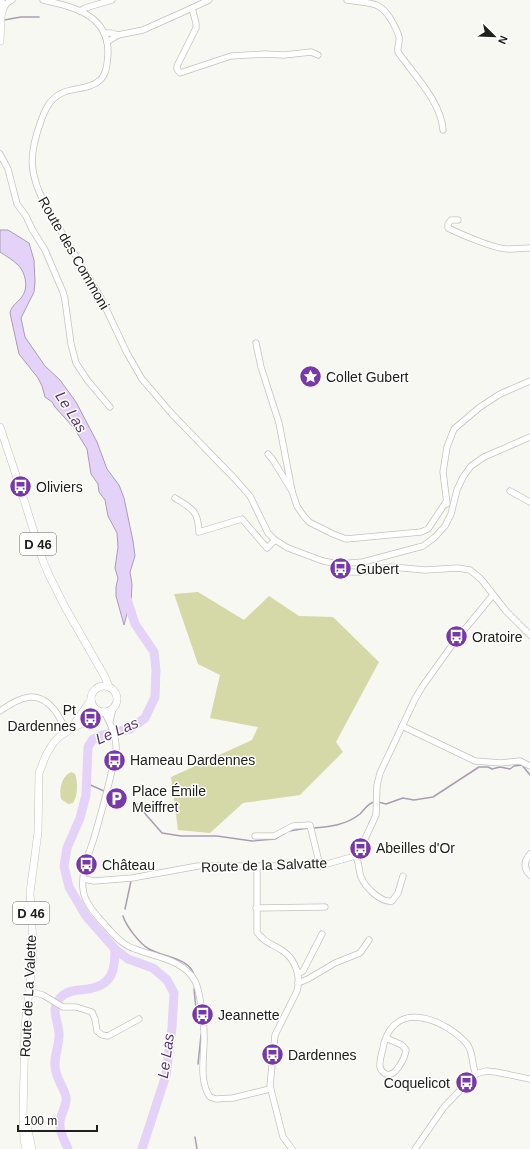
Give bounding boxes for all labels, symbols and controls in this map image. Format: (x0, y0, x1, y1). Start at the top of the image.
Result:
north arrow (474, 16, 514, 56)
text: N (496, 34, 510, 46)
street label: Route des Commoni (35, 194, 113, 312)
place icon: Collet Gubert (297, 364, 323, 390)
place label: Collet Gubert (326, 369, 409, 385)
water label: Le Las (52, 388, 91, 436)
bus stop icon: Oliviers (7, 474, 33, 500)
place label: Oliviers (36, 479, 83, 495)
road number: D 46 (20, 533, 56, 555)
bus stop icon: Gubert (327, 556, 353, 582)
place label: Gubert (356, 561, 399, 577)
bus stop icon: Oratoire (444, 624, 470, 650)
place label: Oratoire (472, 629, 523, 645)
place label: Pt Dardennes (8, 702, 76, 734)
bus stop icon: Pt Dardennes (78, 705, 104, 731)
water label: Le Las (93, 713, 141, 747)
bus stop icon: Hameau Dardennes (101, 747, 127, 773)
place label: Hameau Dardennes (130, 752, 255, 768)
place label: Place Émile Meiffret (132, 783, 206, 815)
parking icon: Place Émile Meiffret (103, 786, 129, 812)
bus stop icon: Abeilles d'Or (348, 835, 374, 861)
place label: Abeilles d'Or (376, 840, 455, 856)
bus stop icon: Château (73, 852, 99, 878)
street label: Route de la Salvatte (201, 855, 327, 875)
place label: Château (102, 857, 155, 873)
road number: D 46 (13, 902, 49, 924)
street label: Route de La Valette (17, 934, 39, 1058)
bus stop icon: Jeannette (189, 1002, 215, 1028)
place label: Jeannette (218, 1007, 280, 1023)
water label: Le Las (154, 1032, 177, 1079)
bus stop icon: Dardennes (260, 1042, 286, 1068)
place label: Dardennes (288, 1047, 357, 1063)
bus stop icon: Coquelicot (453, 1070, 479, 1096)
place label: Coquelicot (384, 1075, 450, 1091)
scale bar (18, 1107, 97, 1133)
text: 100 m (24, 1114, 57, 1128)

